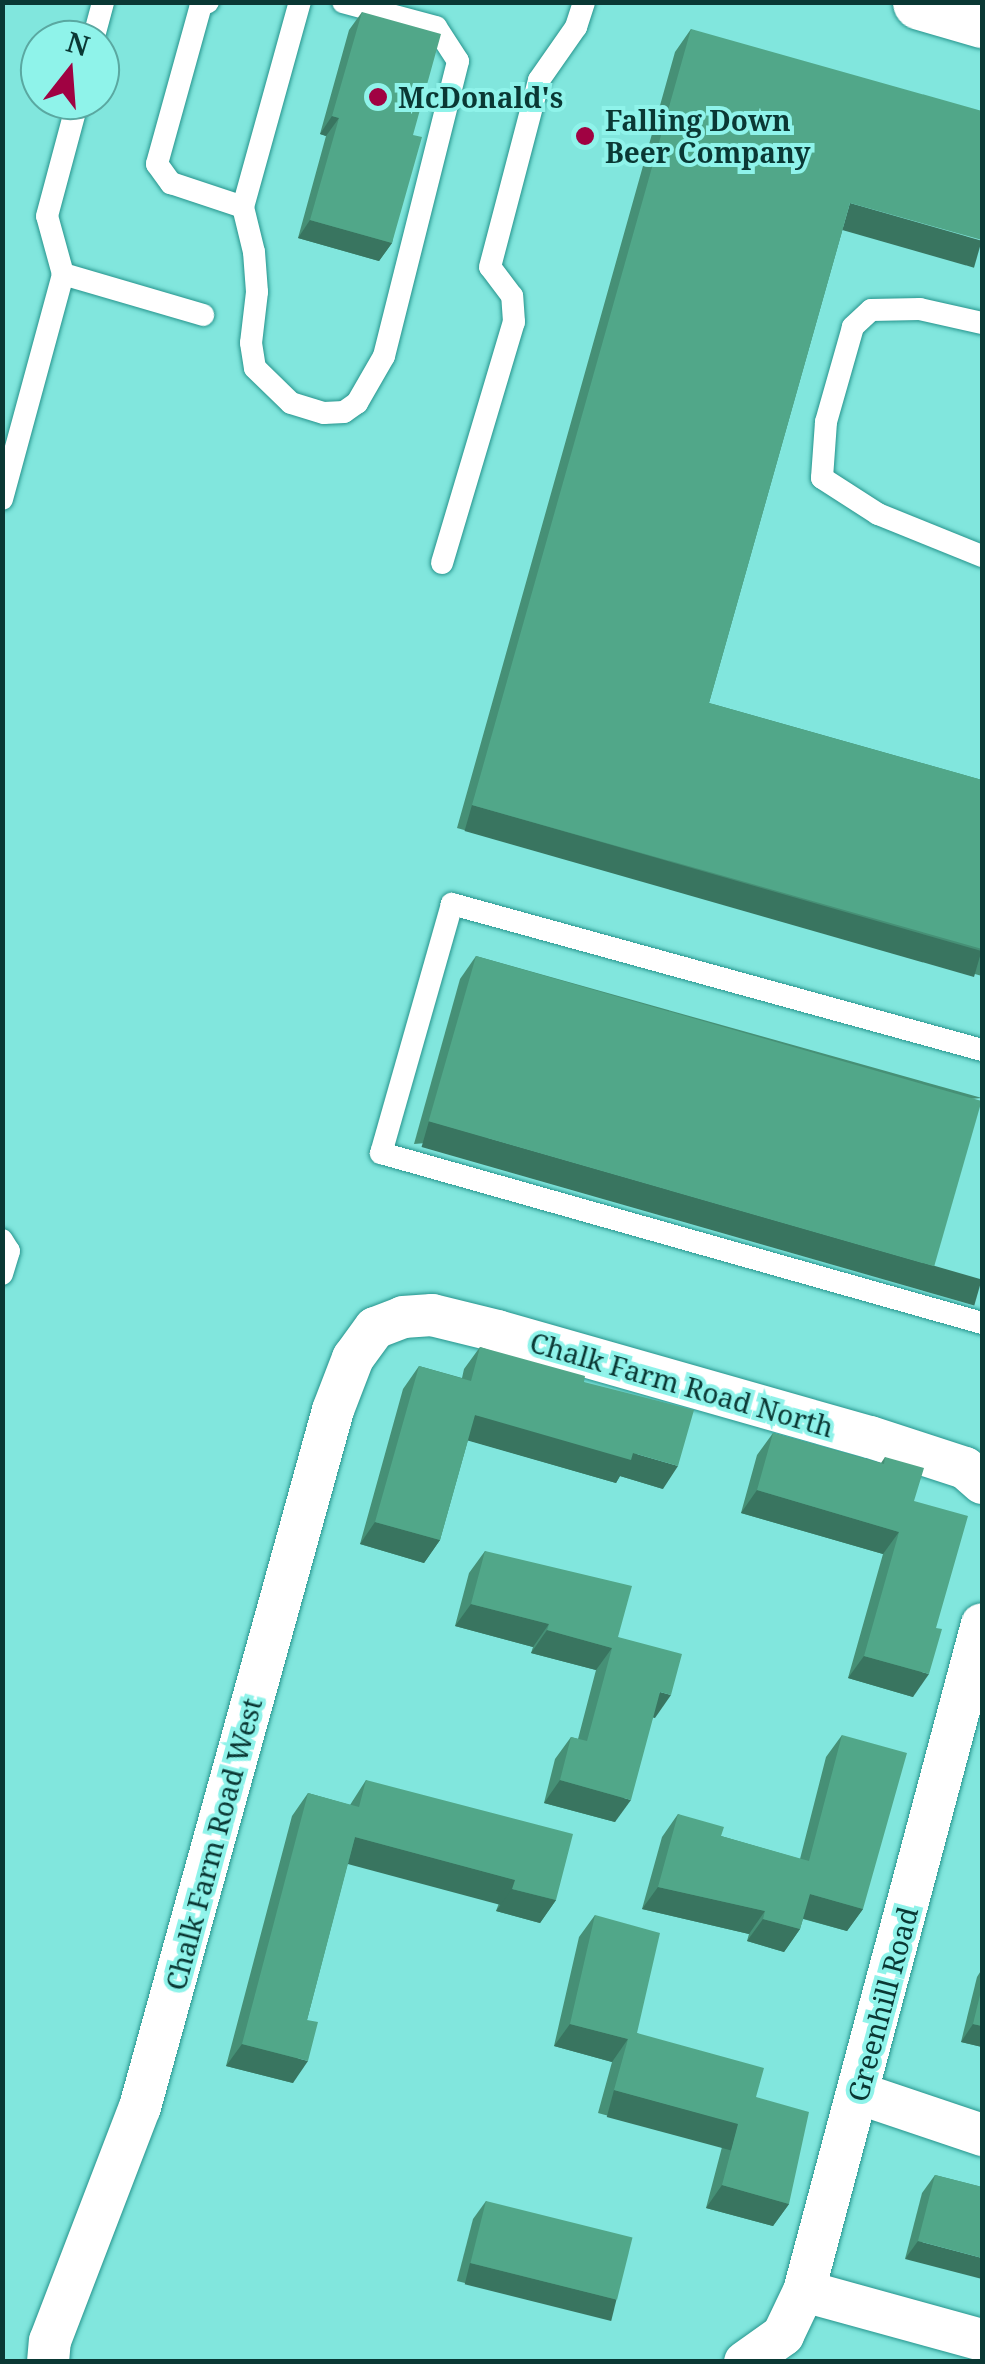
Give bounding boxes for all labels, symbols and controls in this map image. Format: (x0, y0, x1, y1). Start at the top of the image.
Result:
north arrow (20, 20, 120, 120)
text: N (62, 22, 94, 65)
place label: McDonald's (398, 80, 563, 114)
marker: McDonald's (367, 86, 389, 108)
place label: Falling Down Beer Company (605, 103, 810, 169)
marker: Falling Down Beer Company (574, 125, 596, 147)
street label: Chalk Farm Road North (526, 1325, 838, 1443)
street label: Chalk Farm Road West (158, 1694, 268, 1994)
street label: Greenhill Road (840, 1903, 924, 2105)

